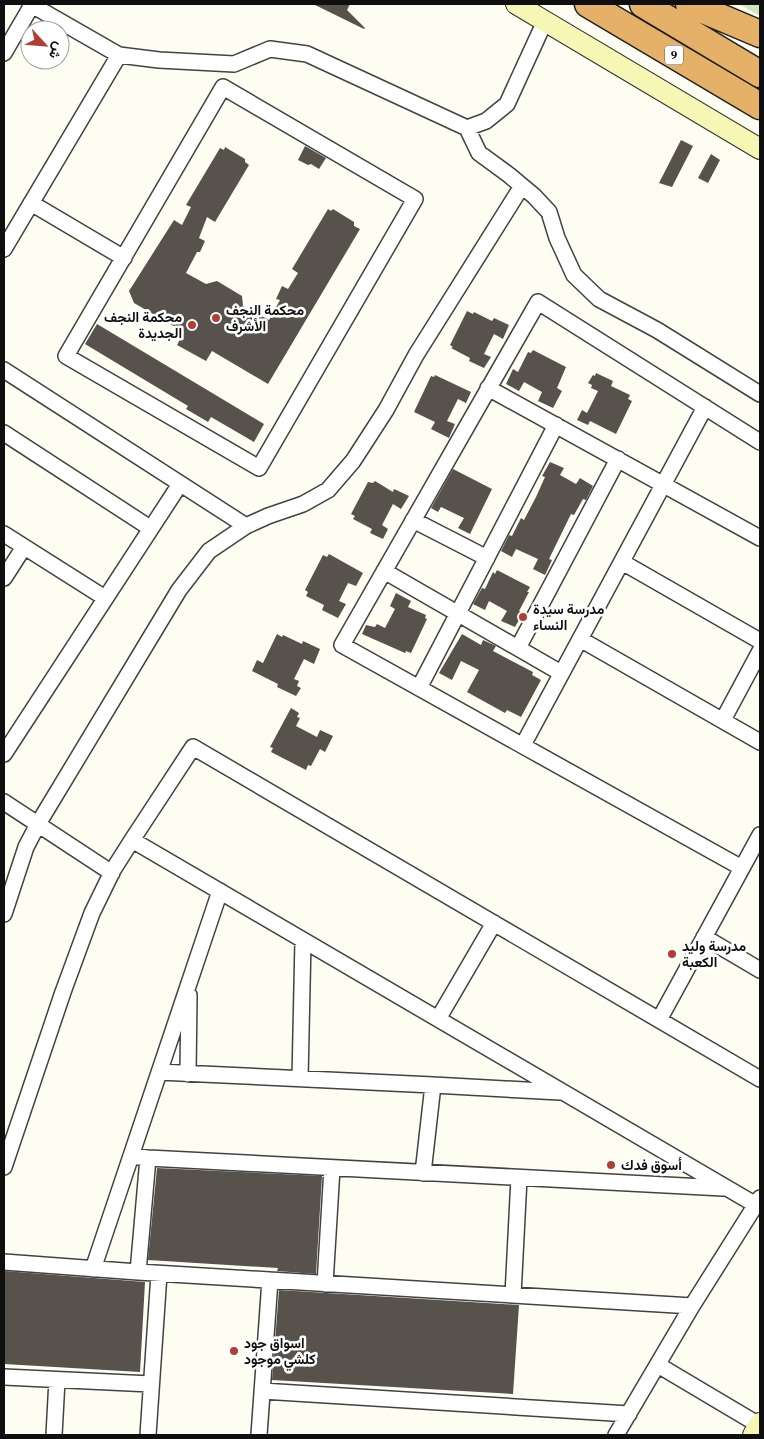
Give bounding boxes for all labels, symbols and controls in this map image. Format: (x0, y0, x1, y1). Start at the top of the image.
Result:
north arrow (20, 20, 70, 70)
text: ش (44, 39, 69, 63)
road number: 9 (665, 46, 683, 64)
place label: محكمة النجف الأشرف (226, 300, 304, 336)
place label: محكمة النجف الجديدة (104, 307, 182, 343)
marker: محكمة النجف الأشرف (210, 312, 222, 324)
marker: محكمة النجف الجديدة (186, 319, 198, 331)
place label: مدرسة سيدة النساء (533, 599, 605, 635)
marker: مدرسة سيدة النساء (517, 611, 529, 623)
place label: مدرسة وليد الكعبة (682, 936, 747, 972)
marker: مدرسة وليد الكعبة (666, 948, 678, 960)
place label: أسوق فدك (621, 1155, 682, 1175)
marker: أسوق فدك (605, 1159, 617, 1171)
place label: اسواق جود كلشي موجود (244, 1333, 316, 1371)
marker: اسواق جود كلشي موجود (228, 1345, 240, 1357)

